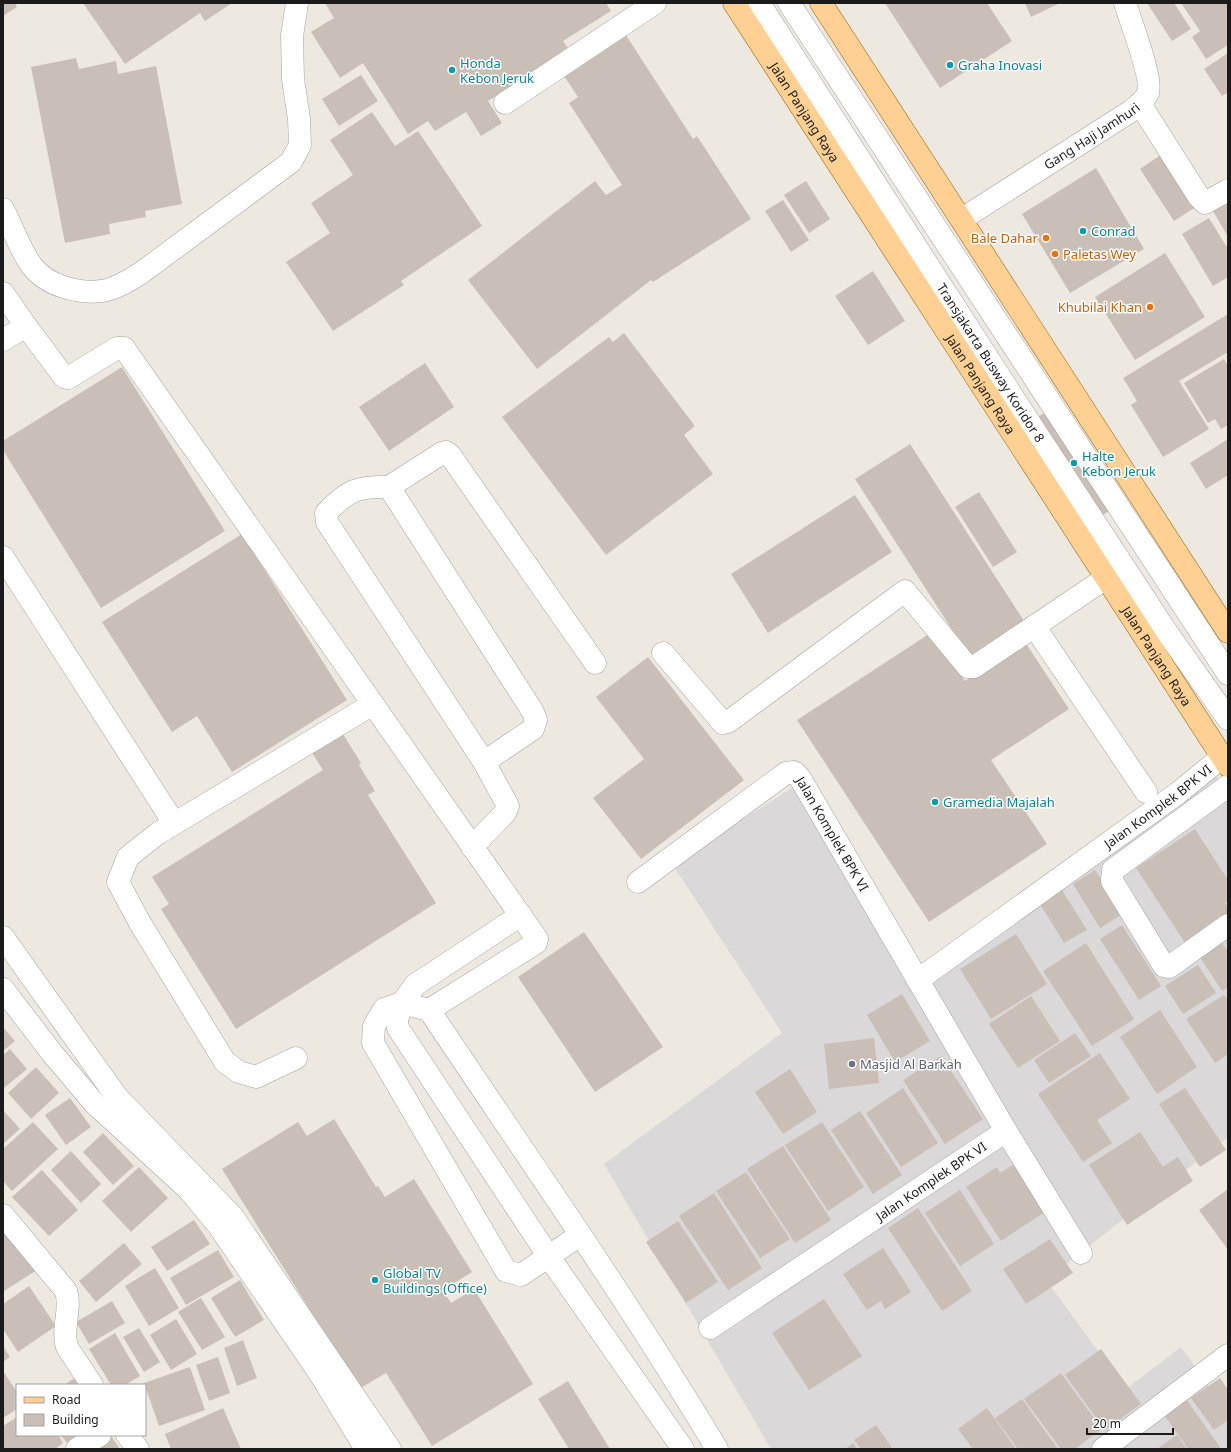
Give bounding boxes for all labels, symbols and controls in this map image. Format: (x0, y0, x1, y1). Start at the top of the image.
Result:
place label: Honda Kebon Jeruk (460, 54, 534, 87)
place label: Graha Inovasi (958, 56, 1042, 74)
street label: Jalan Panjang Raya (765, 57, 844, 166)
marker: Graha Inovasi (945, 60, 955, 70)
marker: Honda Kebon Jeruk (447, 65, 457, 75)
street label: Gang Haji Jamhuri (1040, 98, 1144, 174)
place label: Conrad (1091, 222, 1136, 240)
marker: Conrad (1078, 226, 1088, 236)
place label: Bale Dahar (971, 229, 1039, 247)
marker: Bale Dahar (1041, 233, 1051, 243)
place label: Paletas Wey (1063, 245, 1136, 263)
marker: Paletas Wey (1050, 249, 1060, 259)
street label: Transjakarta Busway Koridor 8 (933, 280, 1049, 446)
place label: Khubilai Khan (1058, 298, 1142, 316)
marker: Khubilai Khan (1145, 302, 1155, 312)
street label: Jalan Panjang Raya (941, 329, 1020, 438)
place label: Halte Kebon Jeruk (1082, 447, 1156, 480)
marker: Halte Kebon Jeruk (1069, 458, 1079, 468)
street label: Jalan Panjang Raya (1117, 601, 1196, 709)
street label: Jalan Komplek BPK VI (1099, 760, 1215, 854)
street label: Jalan Komplek BPK VI (791, 771, 873, 895)
place label: Gramedia Majalah (943, 793, 1055, 811)
marker: Gramedia Majalah (930, 797, 940, 807)
place label: Masjid Al Barkah (860, 1055, 962, 1073)
marker: Masjid Al Barkah (847, 1059, 857, 1069)
street label: Jalan Komplek BPK VI (870, 1137, 990, 1226)
place label: Global TV Buildings (Office) (383, 1264, 487, 1297)
marker: Global TV Buildings (Office) (370, 1275, 380, 1285)
legend (16, 1384, 146, 1436)
text: Road (52, 1391, 81, 1408)
scale bar (1087, 1410, 1173, 1436)
text: Building (52, 1411, 99, 1428)
text: 20 m (1093, 1415, 1121, 1432)

